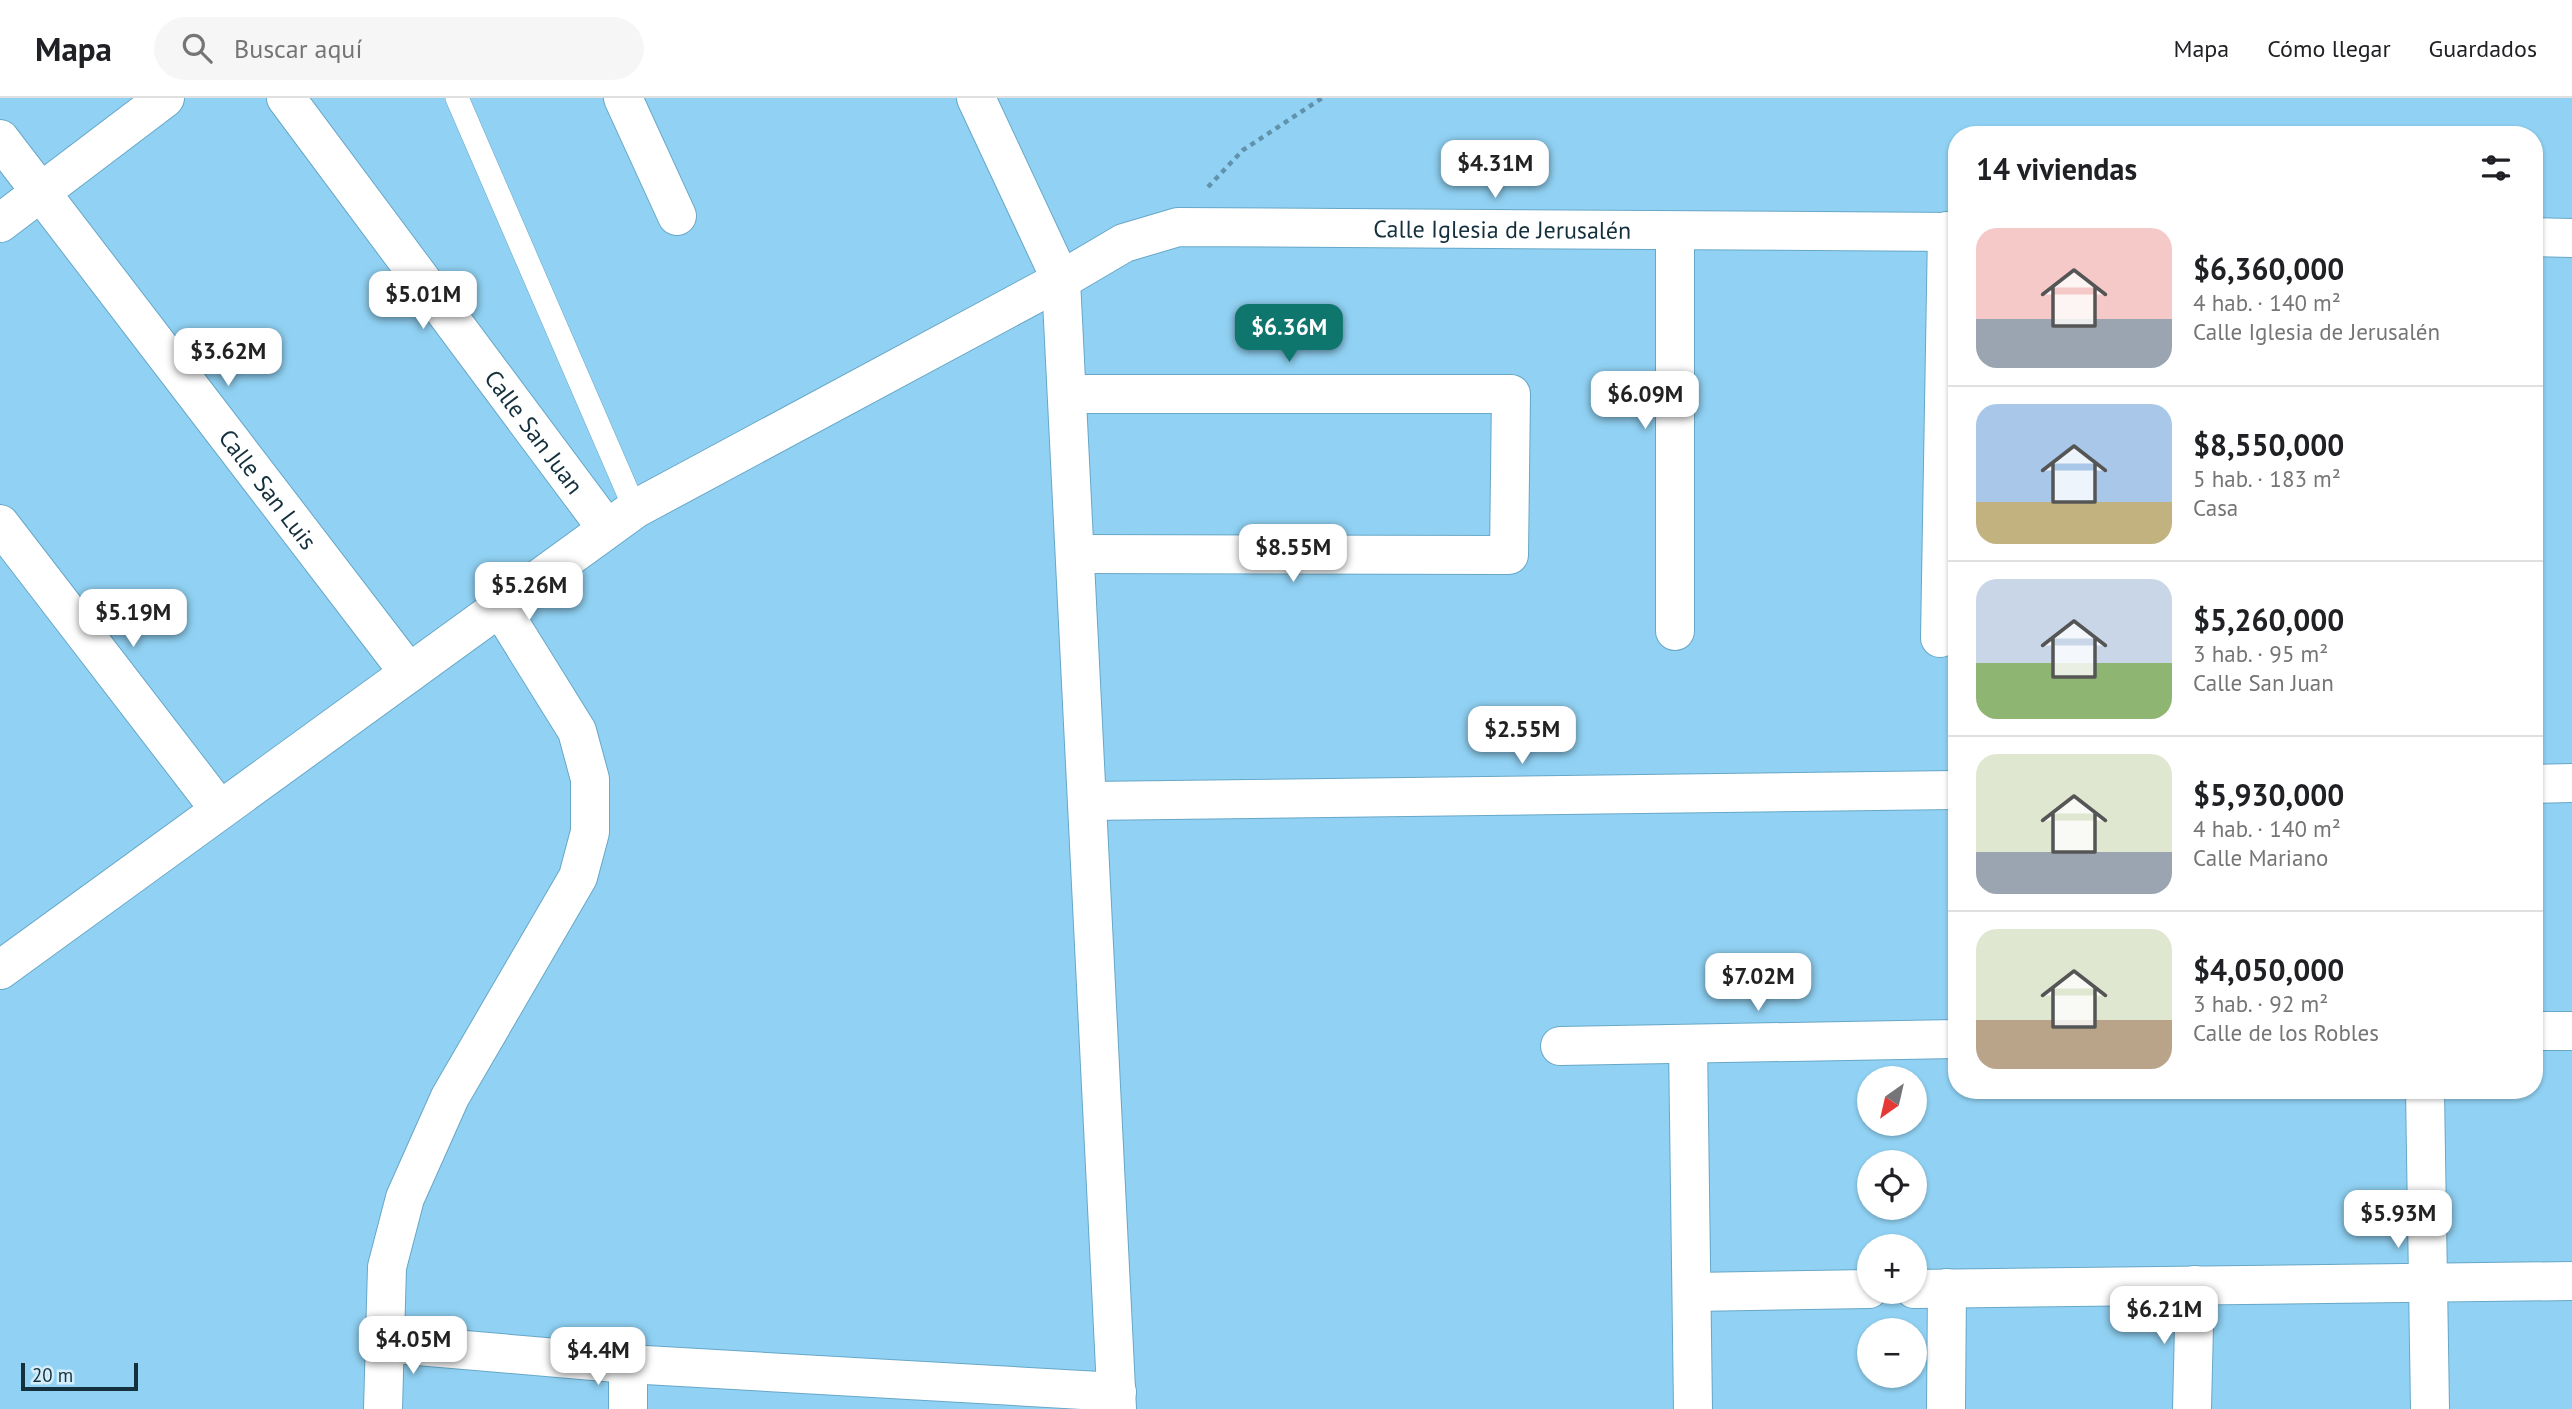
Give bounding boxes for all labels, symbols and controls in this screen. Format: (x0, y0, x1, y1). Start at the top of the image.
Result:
search box (154, 17, 644, 80)
text: Mapa (35, 27, 112, 70)
icon: search (178, 29, 216, 67)
text: Buscar aquí (234, 32, 362, 65)
text: Mapa (2173, 33, 2229, 64)
text: Cómo llegar (2267, 33, 2391, 64)
text: Guardados (2429, 33, 2537, 64)
pin: $4.31M (1438, 140, 1552, 200)
text: $4.31M (1457, 148, 1533, 177)
text: 14 viviendas (1976, 149, 2137, 188)
icon: filters (2477, 149, 2515, 187)
street label: Calle Iglesia de Jerusalén (1373, 213, 1631, 245)
text: $6,360,000 (2193, 249, 2344, 288)
icon: home (2032, 256, 2116, 340)
pin: $5.01M (366, 272, 480, 331)
text: $5.01M (385, 279, 461, 308)
text: 4 hab. · 140 m² (2193, 288, 2341, 317)
pin: $6.36M (1232, 304, 1346, 364)
text: $6.36M (1251, 312, 1327, 341)
text: Calle Iglesia de Jerusalén (2193, 317, 2440, 346)
pin: $3.62M (171, 328, 285, 388)
text: $3.62M (190, 336, 266, 365)
street label: Calle San Juan (478, 363, 591, 500)
pin: $6.09M (1588, 372, 1702, 431)
text: $6.09M (1607, 379, 1683, 408)
street label: Calle San Luis (212, 423, 324, 555)
text: $8,550,000 (2193, 425, 2344, 464)
icon: home (2032, 432, 2116, 516)
text: 5 hab. · 183 m² (2193, 464, 2341, 493)
text: Casa (2193, 493, 2238, 522)
pin: $8.55M (1236, 524, 1350, 584)
text: $8.55M (1255, 532, 1331, 561)
pin: $5.26M (472, 562, 586, 622)
text: $5.26M (491, 570, 567, 599)
pin: $5.19M (76, 589, 190, 649)
text: $5.19M (95, 597, 171, 626)
text: $5,260,000 (2193, 600, 2344, 639)
icon: home (2032, 607, 2116, 691)
text: 3 hab. · 95 m² (2193, 639, 2328, 668)
text: Calle San Juan (2193, 668, 2334, 697)
pin: $2.55M (1465, 706, 1579, 766)
text: $2.55M (1484, 714, 1560, 743)
text: $5,930,000 (2193, 775, 2344, 814)
icon: home (2032, 782, 2116, 866)
text: 4 hab. · 140 m² (2193, 814, 2341, 843)
text: Calle Mariano (2193, 843, 2328, 872)
text: $4,050,000 (2193, 950, 2344, 989)
pin: $7.02M (1701, 954, 1815, 1013)
icon: home (2032, 957, 2116, 1041)
text: $7.02M (1721, 961, 1795, 990)
text: 3 hab. · 92 m² (2193, 989, 2328, 1018)
text: Calle de los Robles (2193, 1018, 2379, 1047)
north arrow (1857, 1066, 1927, 1136)
map controls (1857, 1066, 1927, 1388)
button: locate (1857, 1150, 1927, 1220)
pin: $5.93M (2341, 1190, 2455, 1250)
text: $5.93M (2360, 1198, 2436, 1227)
button: + (1857, 1234, 1927, 1304)
pin: $6.21M (2107, 1286, 2221, 1346)
text: $6.21M (2126, 1294, 2202, 1323)
pin: $4.05M (356, 1316, 470, 1376)
button: − (1857, 1318, 1927, 1388)
text: $4.05M (375, 1324, 451, 1353)
pin: $4.4M (549, 1328, 647, 1387)
text: $4.4M (566, 1335, 630, 1364)
scale bar (21, 1360, 138, 1392)
text: 20 m (32, 1363, 73, 1387)

